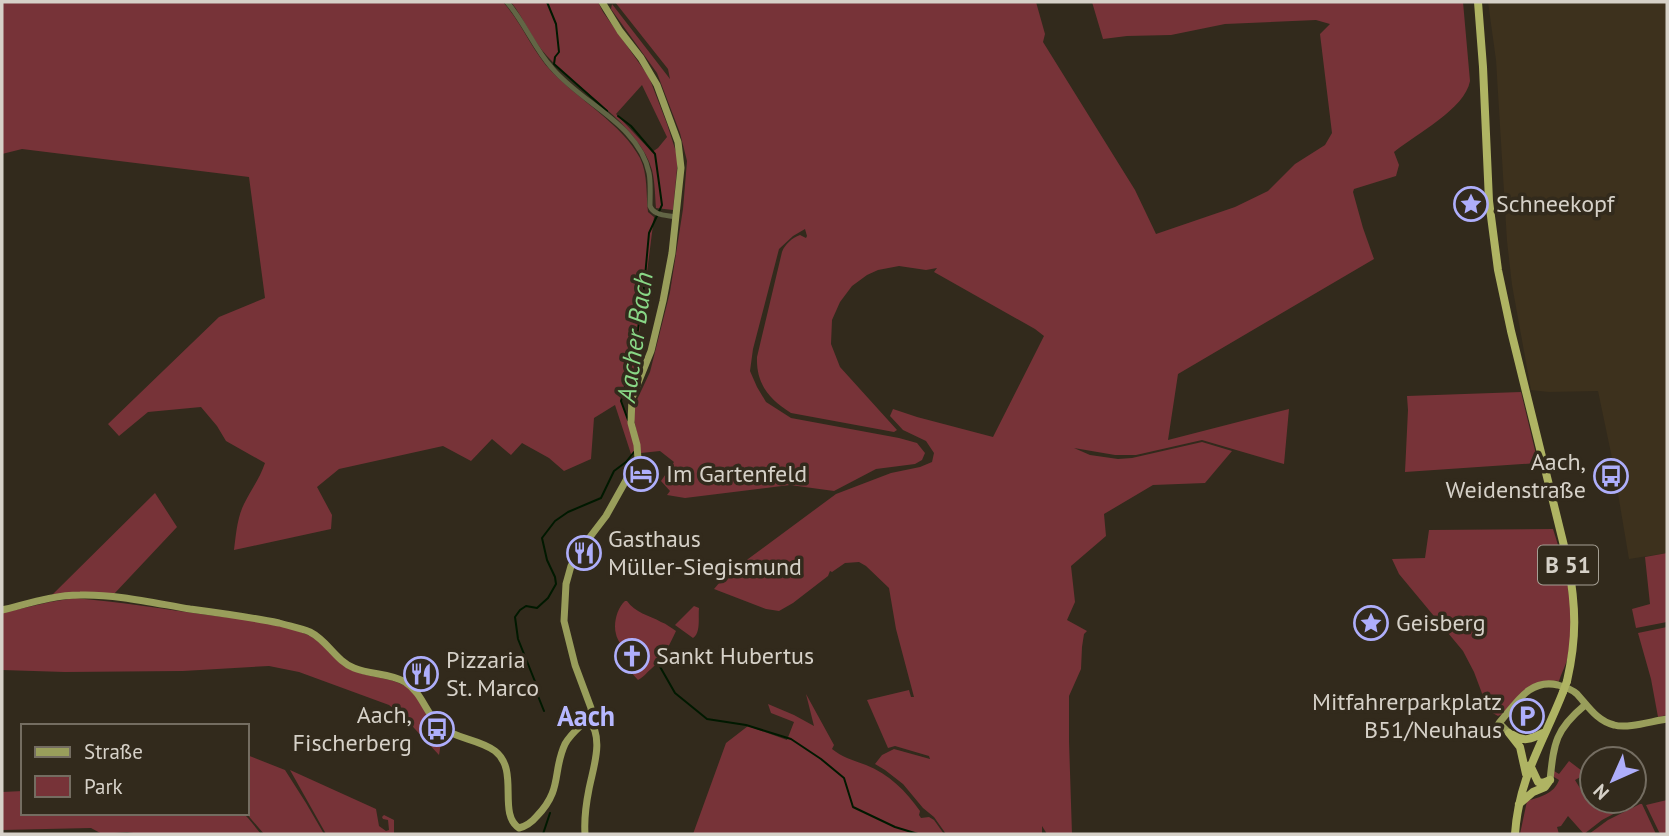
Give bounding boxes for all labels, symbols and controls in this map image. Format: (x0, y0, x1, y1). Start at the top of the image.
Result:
place icon: Schneekopf (1452, 185, 1490, 223)
place label: Schneekopf (1496, 188, 1616, 219)
water label: Aacher Bach (609, 270, 660, 405)
place label: Aach, Weidenstraße (1446, 446, 1586, 505)
hotel icon: Im Gartenfeld (622, 455, 660, 493)
bus stop icon: Aach, Weidenstraße (1592, 457, 1630, 495)
place label: Im Gartenfeld (666, 458, 807, 489)
place label: Gasthaus Müller-Siegismund (608, 523, 802, 582)
restaurant icon: Gasthaus Müller-Siegismund (565, 534, 603, 572)
road number: B 51 (1538, 545, 1598, 584)
place icon: Geisberg (1352, 604, 1390, 642)
place label: Geisberg (1396, 607, 1486, 638)
church icon: Sankt Hubertus (613, 637, 651, 675)
place label: Sankt Hubertus (656, 640, 814, 671)
place label: Pizzaria St. Marco (446, 644, 539, 703)
restaurant icon: Pizzaria St. Marco (402, 655, 440, 693)
place label: Mitfahrerparkplatz B51/Neuhaus (1312, 686, 1502, 745)
district label: Aach (557, 697, 615, 734)
parking icon: Mitfahrerparkplatz B51/Neuhaus (1508, 697, 1546, 735)
place label: Aach, Fischerberg (293, 699, 412, 758)
bus stop icon: Aach, Fischerberg (418, 710, 456, 748)
legend (21, 724, 248, 815)
text: Straße (84, 738, 143, 765)
north arrow (1578, 745, 1648, 815)
text: Park (84, 773, 123, 800)
text: N (1588, 779, 1614, 805)

